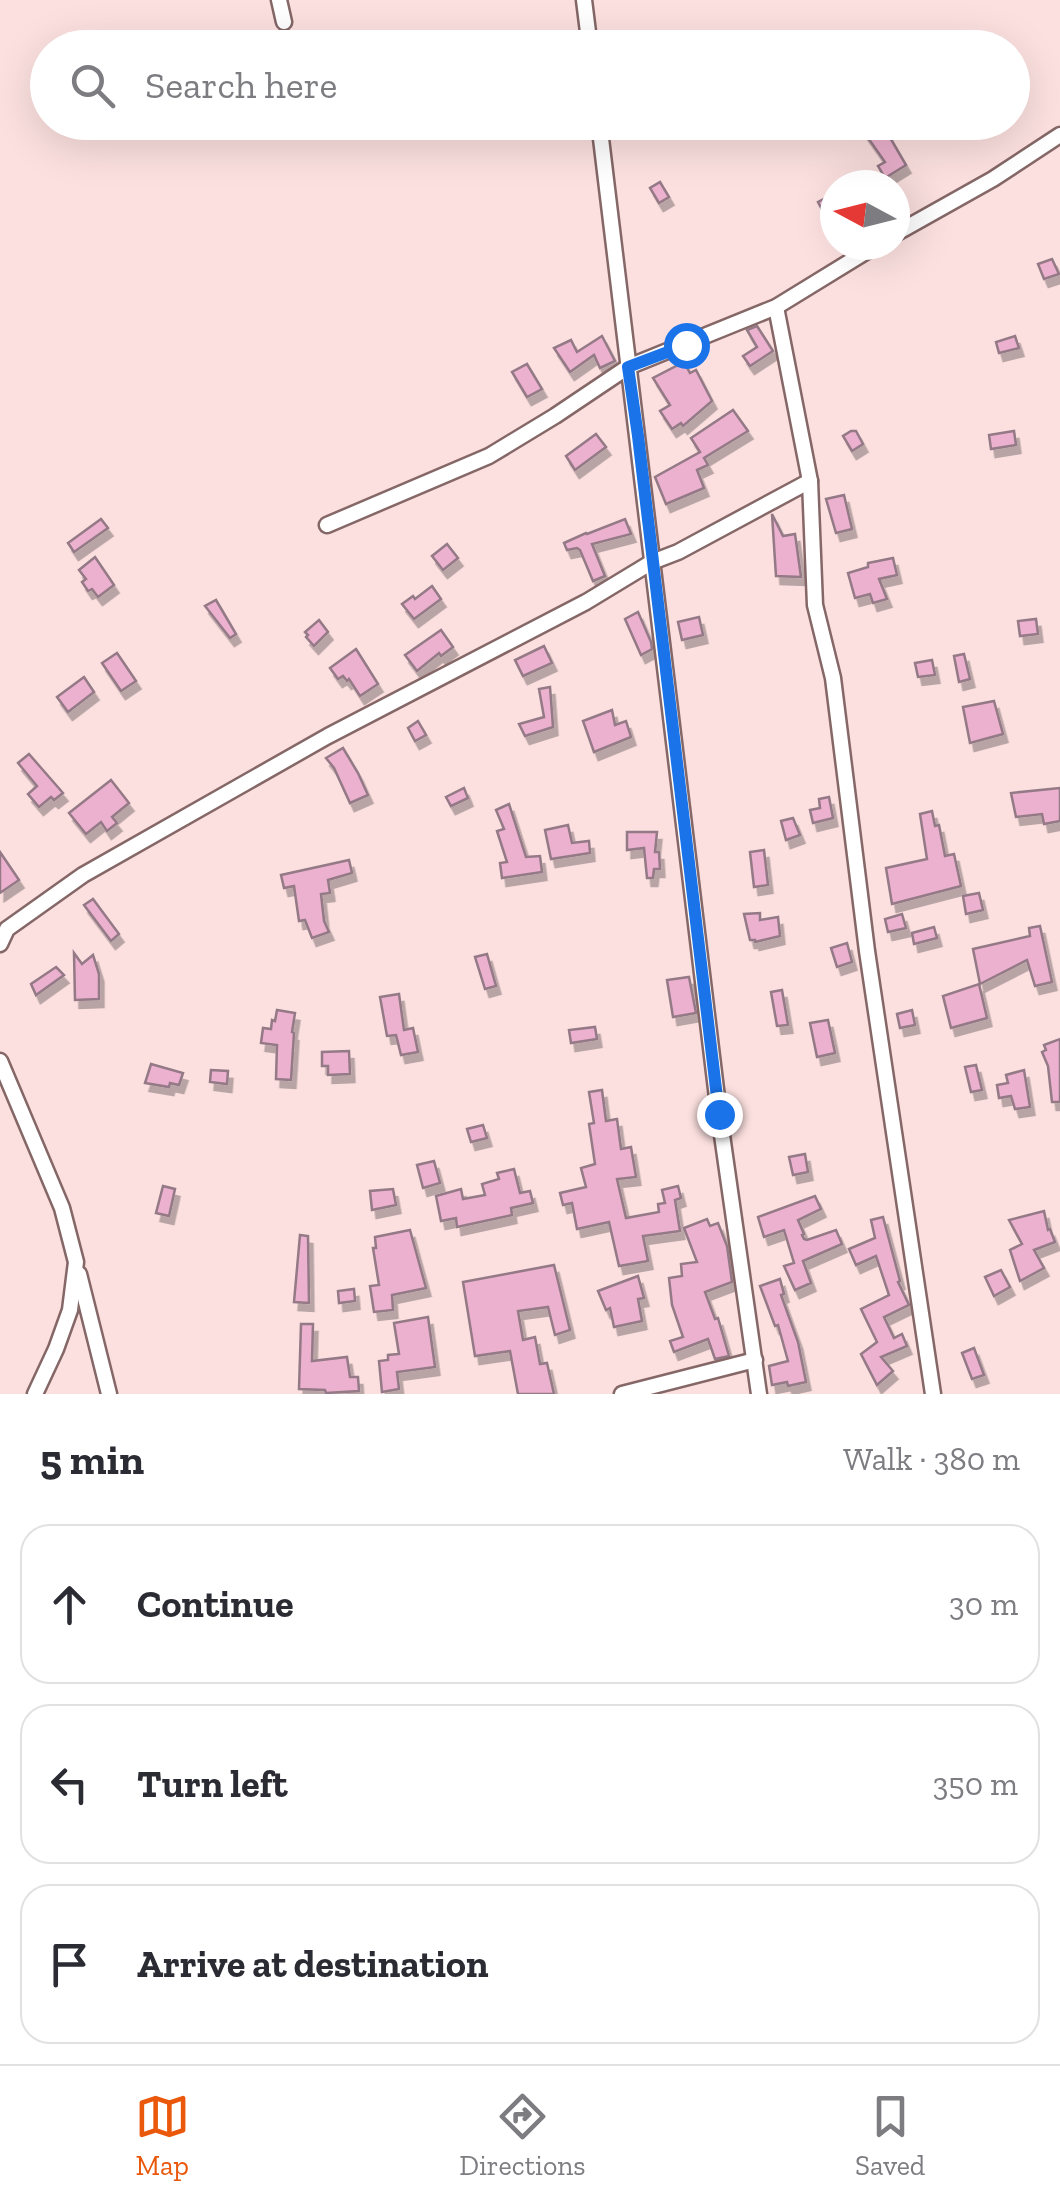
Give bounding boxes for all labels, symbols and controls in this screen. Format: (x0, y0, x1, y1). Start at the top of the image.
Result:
search box (30, 30, 1030, 140)
icon: search (65, 58, 120, 113)
text: Search here (145, 62, 337, 108)
north arrow (820, 170, 910, 260)
route start (664, 323, 710, 369)
route end (697, 1092, 743, 1138)
text: 5 min (40, 1434, 144, 1485)
text: Walk · 380 m (843, 1440, 1020, 1478)
icon: ahead (42, 1577, 97, 1632)
text: Continue (137, 1581, 294, 1627)
text: 30 m (949, 1585, 1018, 1623)
icon: left (42, 1757, 97, 1812)
text: Turn left (137, 1761, 288, 1807)
text: 350 m (933, 1765, 1018, 1803)
icon: arrive (42, 1937, 97, 1992)
text: Arrive at destination (137, 1941, 488, 1987)
tab: Map (135, 2089, 190, 2182)
tab: Directions (459, 2089, 586, 2182)
tab: Saved (855, 2089, 925, 2182)

